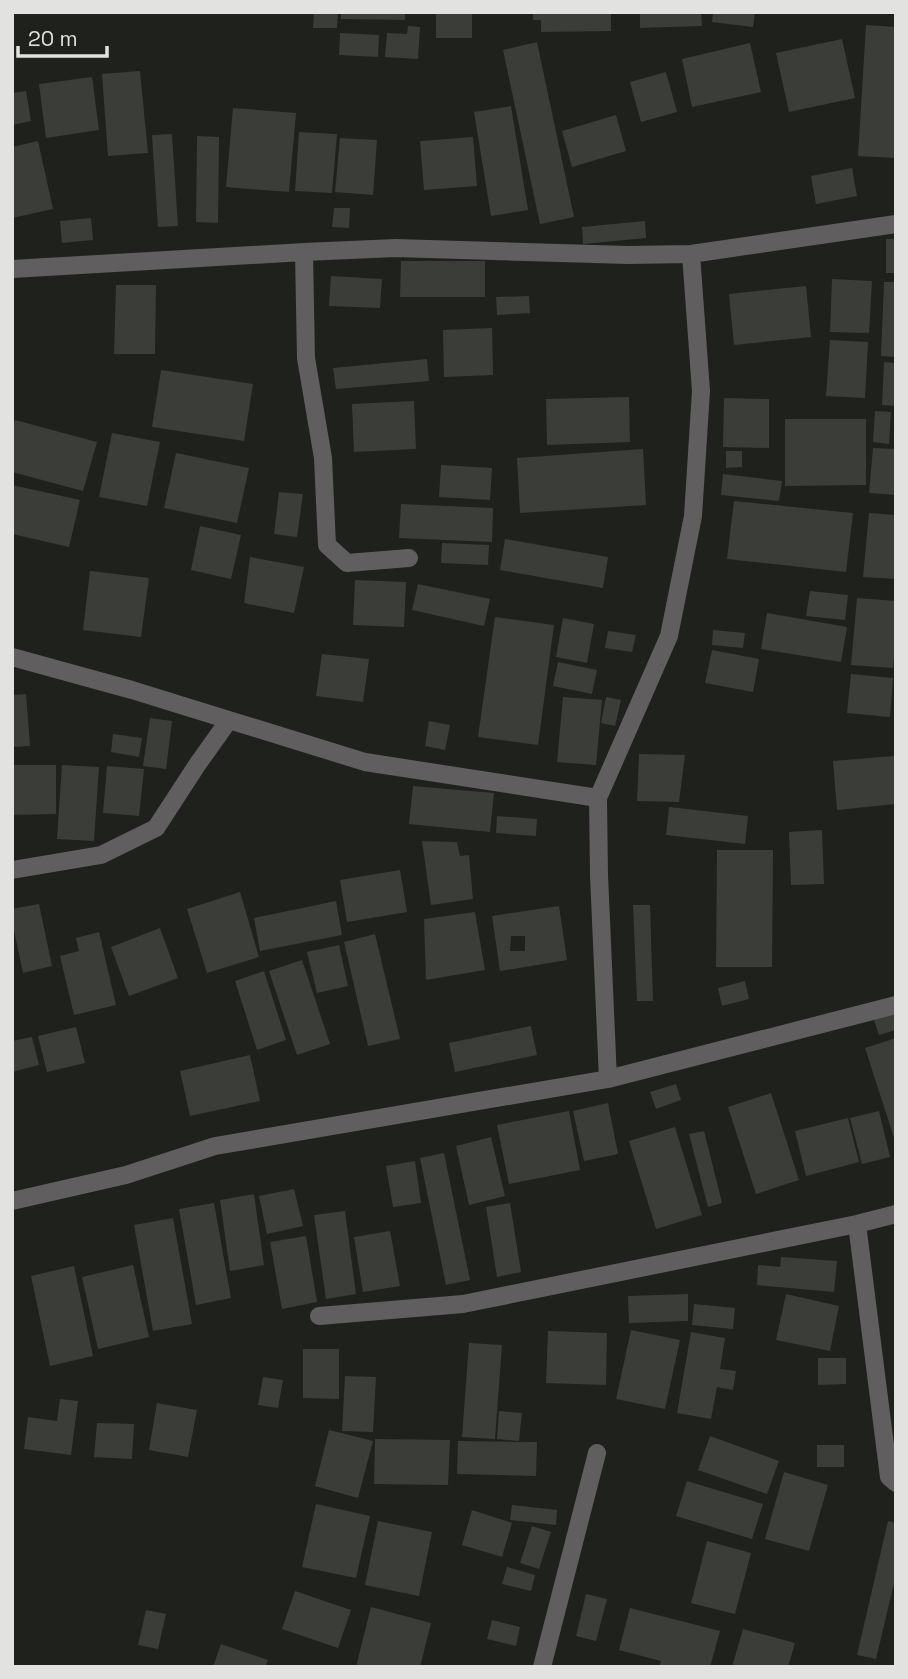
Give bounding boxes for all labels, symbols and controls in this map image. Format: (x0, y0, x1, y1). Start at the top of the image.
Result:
scale bar (18, 14, 107, 58)
text: 20 m (28, 25, 78, 52)

